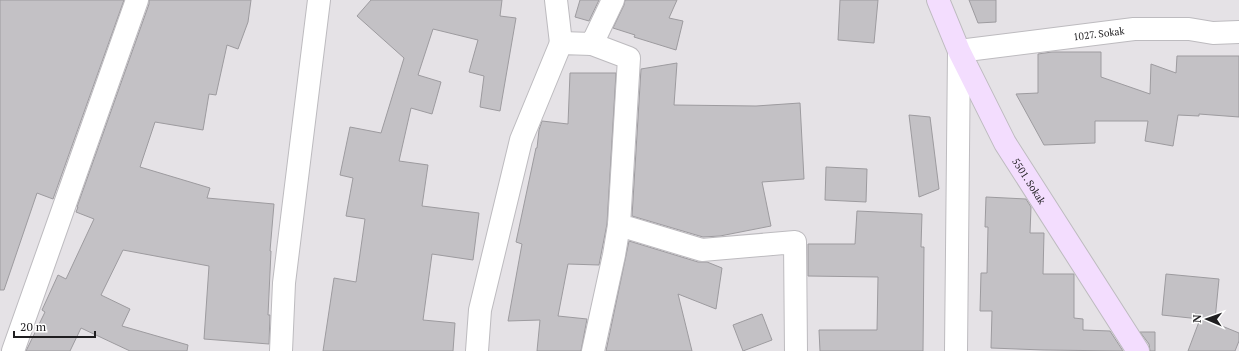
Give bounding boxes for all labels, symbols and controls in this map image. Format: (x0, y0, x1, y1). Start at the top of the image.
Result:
street label: 1027. Sokak (1073, 24, 1126, 44)
street label: 5501. Sokak (1009, 156, 1049, 207)
north arrow (1187, 299, 1227, 339)
scale bar (14, 313, 95, 339)
text: N (1190, 314, 1204, 323)
text: 20 m (20, 319, 47, 334)

